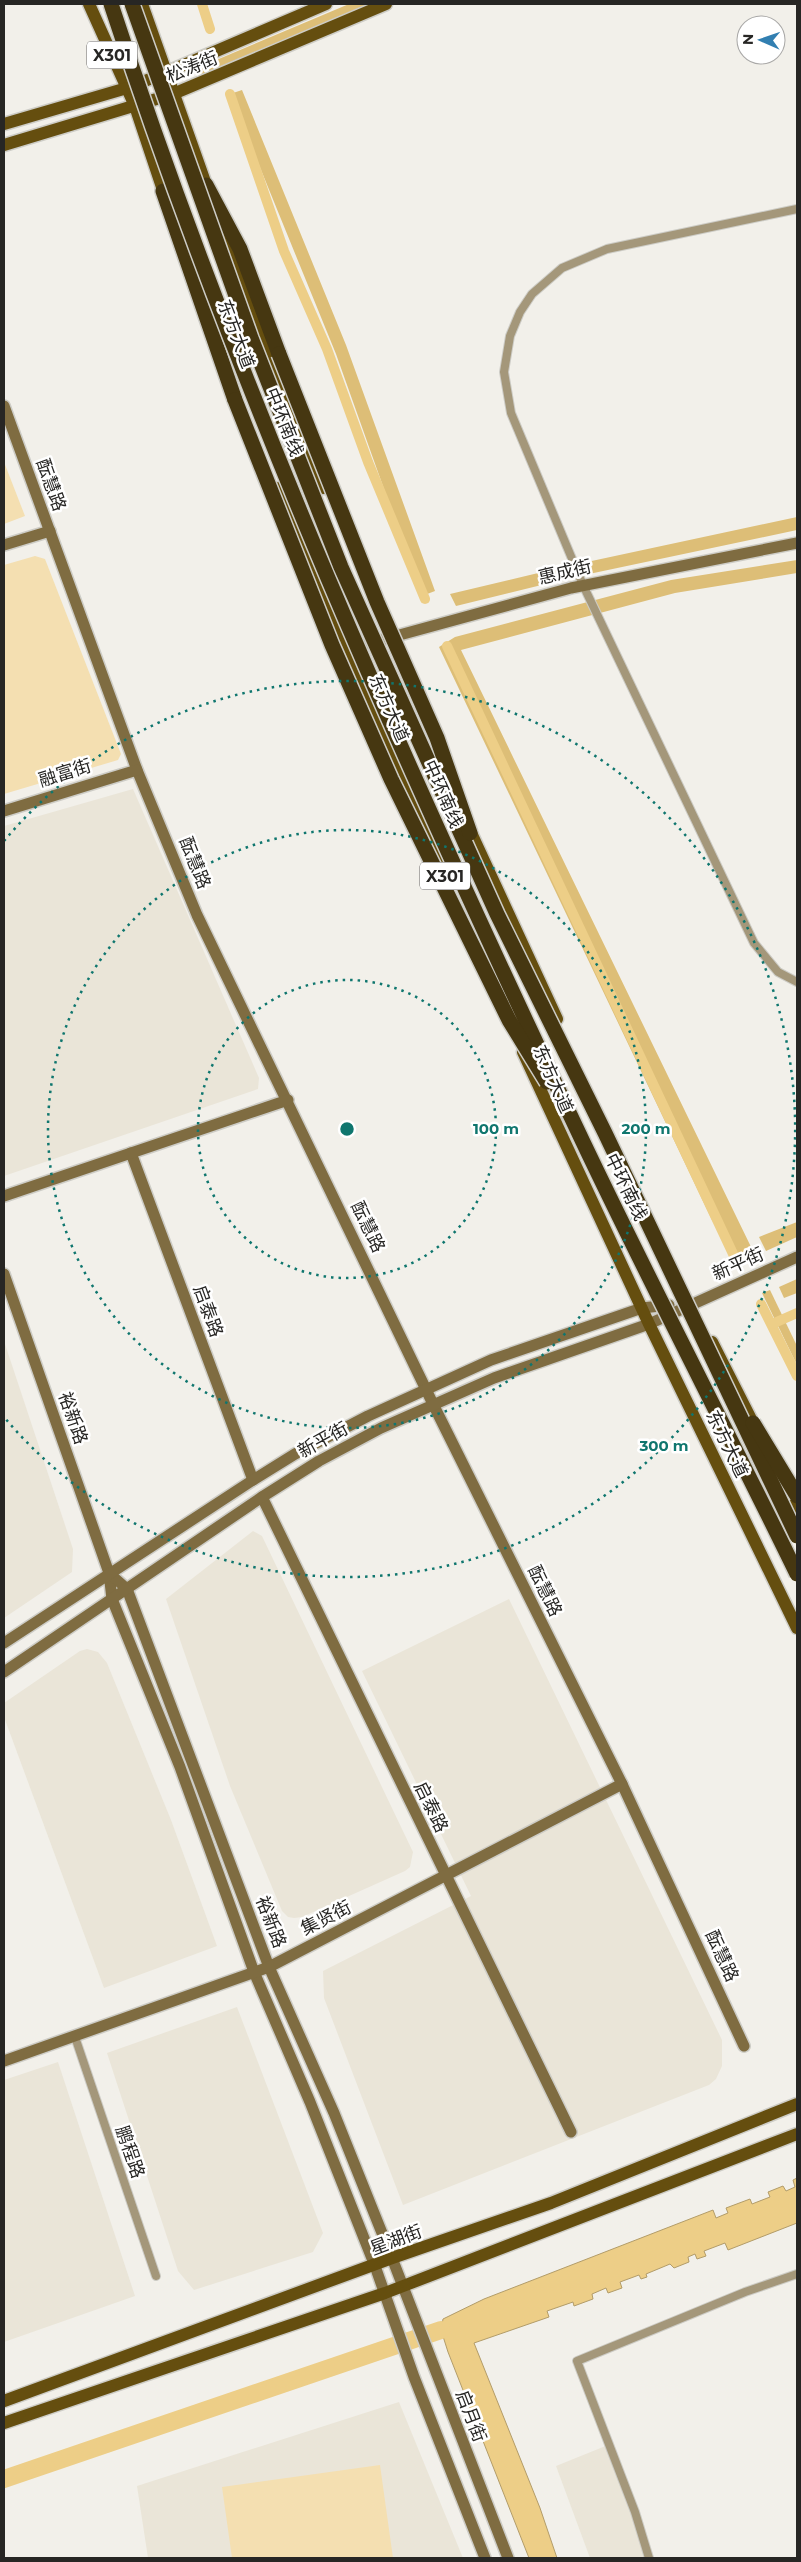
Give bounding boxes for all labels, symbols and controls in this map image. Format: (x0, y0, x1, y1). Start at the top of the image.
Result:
north arrow (736, 15, 786, 65)
text: N (739, 34, 757, 46)
road number: X301 (87, 42, 137, 68)
street label: 松涛街 (163, 47, 221, 87)
street label: 东方大道 (213, 296, 259, 372)
street label: 中环南线 (260, 385, 308, 459)
street label: 酝慧路 (31, 456, 71, 514)
street label: 惠成街 (536, 555, 594, 589)
street label: 东方大道 (364, 671, 414, 745)
street label: 融富街 (36, 755, 94, 791)
street label: 中环南线 (418, 757, 468, 831)
street label: 酝慧路 (175, 834, 215, 892)
road number: X301 (420, 862, 470, 889)
street label: 东方大道 (528, 1042, 578, 1116)
text: 100 m (473, 1119, 519, 1138)
text: 200 m (621, 1119, 671, 1138)
centre of rings (338, 1120, 356, 1138)
street label: 中环南线 (600, 1150, 652, 1224)
street label: 酝慧路 (346, 1198, 390, 1256)
street label: 新平街 (709, 1243, 767, 1285)
street label: 启泰路 (188, 1282, 228, 1340)
street label: 裕新路 (54, 1389, 92, 1447)
street label: 东方大道 (701, 1407, 753, 1481)
street label: 新平街 (294, 1417, 352, 1463)
text: 300 m (638, 1436, 689, 1455)
street label: 酝慧路 (523, 1562, 567, 1620)
street label: 启泰路 (409, 1778, 453, 1836)
street label: 裕新路 (251, 1893, 291, 1951)
street label: 集贤街 (297, 1896, 355, 1940)
street label: 酝慧路 (701, 1927, 743, 1985)
street label: 鹏程路 (111, 2123, 149, 2181)
street label: 星湖街 (367, 2220, 425, 2260)
street label: 启月街 (451, 2387, 491, 2445)

